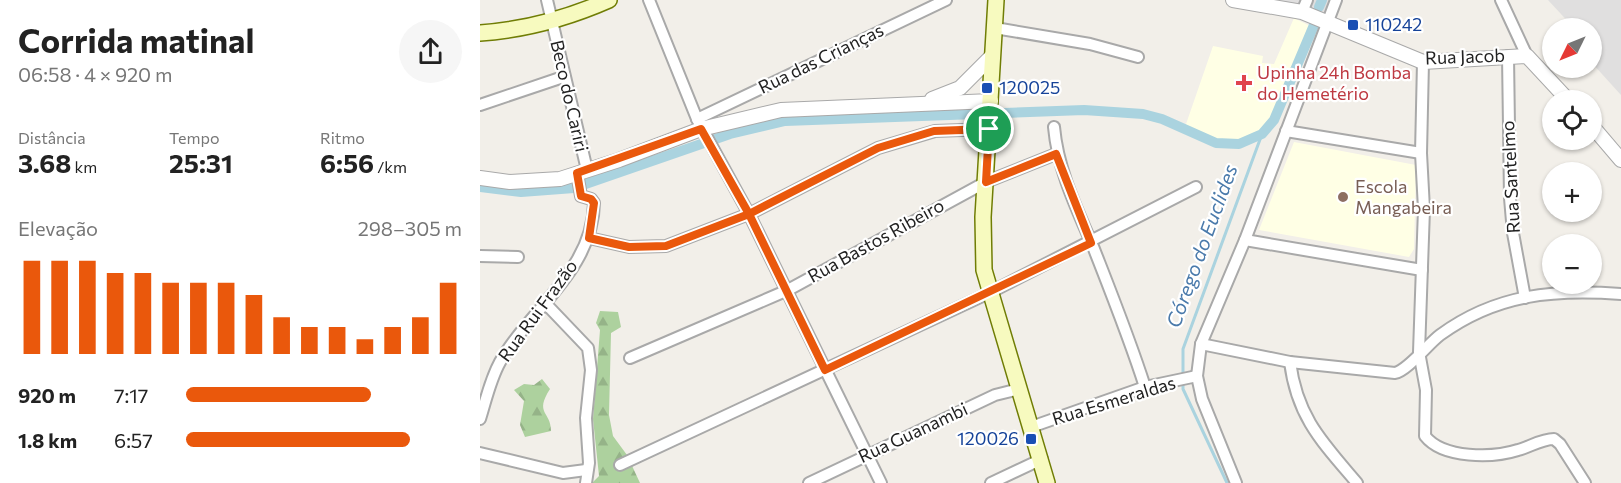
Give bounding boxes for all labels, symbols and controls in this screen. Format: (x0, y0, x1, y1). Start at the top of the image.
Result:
place label: 110242 (1365, 13, 1422, 35)
street label: Rua das Crianças (754, 18, 887, 98)
marker: 110242 (1346, 18, 1360, 32)
north arrow (1542, 18, 1602, 78)
map controls (1542, 18, 1602, 294)
text: Corrida matinal (18, 19, 254, 60)
button: share (399, 20, 462, 83)
street label: Beco do Cariri (546, 38, 594, 154)
street label: Rua Jacob (1425, 44, 1505, 68)
place label: Upinha 24h Bomba do Hemetério (1257, 61, 1411, 104)
text: 06:58 · 4 × 920 m (18, 62, 172, 86)
marker: Upinha 24h Bomba do Hemetério (1235, 74, 1253, 92)
place label: 120025 (999, 76, 1060, 98)
marker: 120025 (980, 81, 994, 95)
button: locate (1542, 90, 1602, 150)
pin (963, 103, 1014, 154)
icon: arrive (972, 112, 1005, 145)
street label: Rua Santelmo (1496, 120, 1524, 234)
text: Distância (18, 128, 86, 147)
text: Tempo (169, 128, 219, 147)
text: Ritmo (320, 128, 365, 147)
text: 3.68 (18, 147, 71, 178)
text: 25:31 (169, 147, 233, 178)
text: 6:56 (320, 147, 374, 178)
text: km (71, 157, 97, 176)
text: /km (374, 157, 407, 176)
water label: Córego do Euclides (1160, 161, 1242, 331)
button: + (1542, 162, 1602, 222)
place label: Escola Mangabeira (1355, 175, 1452, 218)
marker: Escola Mangabeira (1336, 190, 1350, 204)
street label: Rua Bastos Ribeiro (803, 194, 948, 287)
text: Elevação (18, 216, 98, 240)
text: 298–305 m (358, 216, 462, 240)
button: − (1542, 234, 1602, 294)
street label: Rua Rui Frazão (493, 255, 581, 366)
street label: Rua Esmeraldas (1049, 371, 1178, 429)
text: 920 m (18, 383, 76, 407)
text: 7:17 (114, 383, 148, 407)
street label: Rua Guanambi (854, 397, 971, 467)
place label: 120026 (957, 427, 1019, 449)
text: 1.8 km (18, 428, 77, 452)
text: 6:57 (114, 428, 153, 452)
marker: 120026 (1024, 432, 1038, 446)

